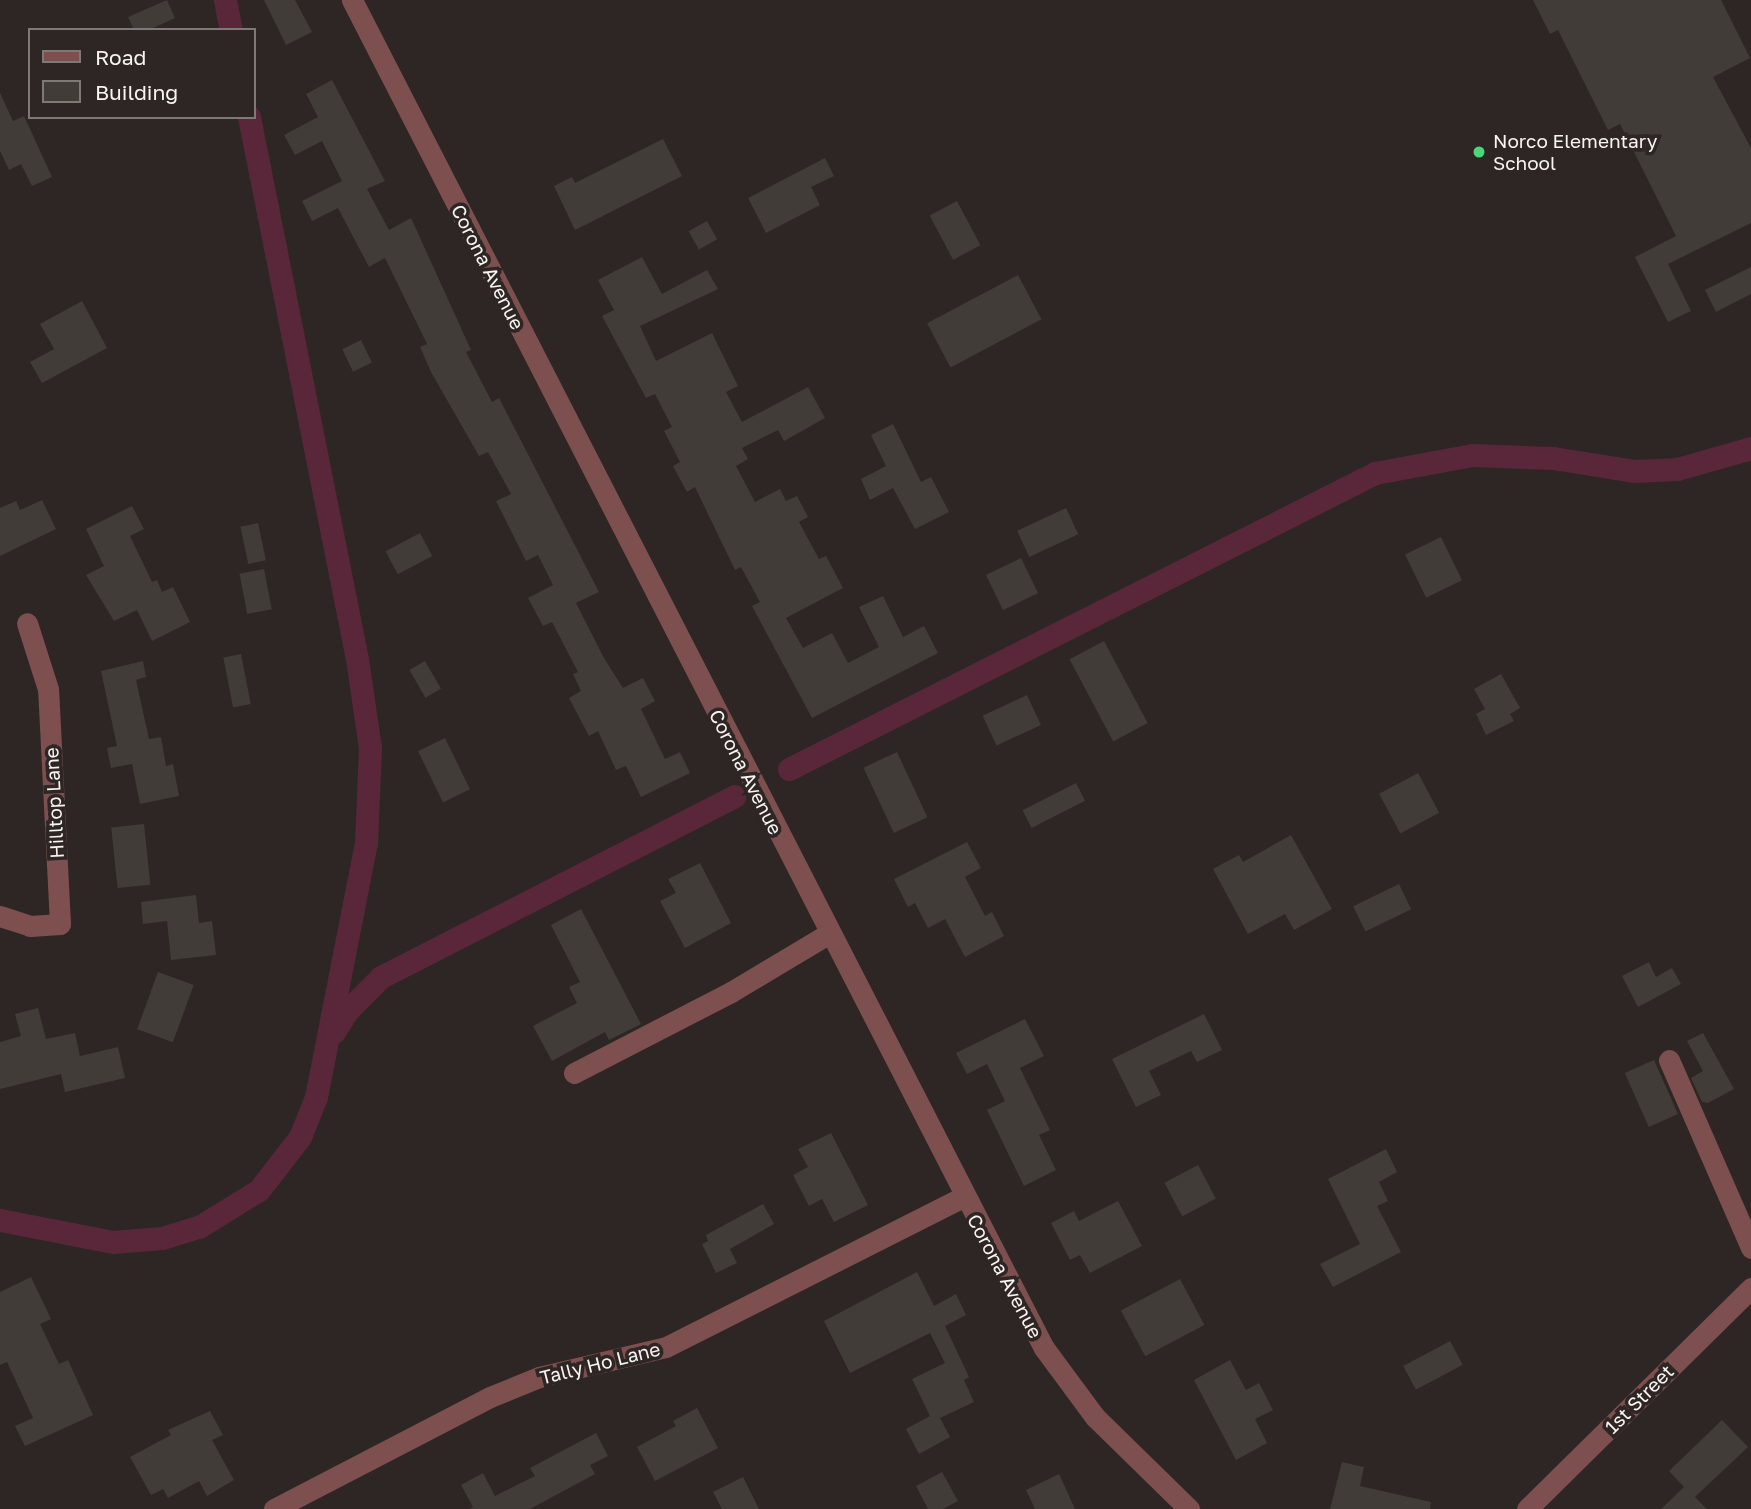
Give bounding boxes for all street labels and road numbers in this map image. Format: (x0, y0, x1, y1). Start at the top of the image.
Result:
street label: Corona Avenue (447, 201, 529, 333)
street label: Corona Avenue (705, 706, 787, 838)
street label: Hilltop Lane (40, 747, 68, 859)
street label: Corona Avenue (963, 1210, 1047, 1342)
street label: Tally Ho Lane (538, 1337, 662, 1389)
street label: 1st Street (1600, 1360, 1678, 1438)

